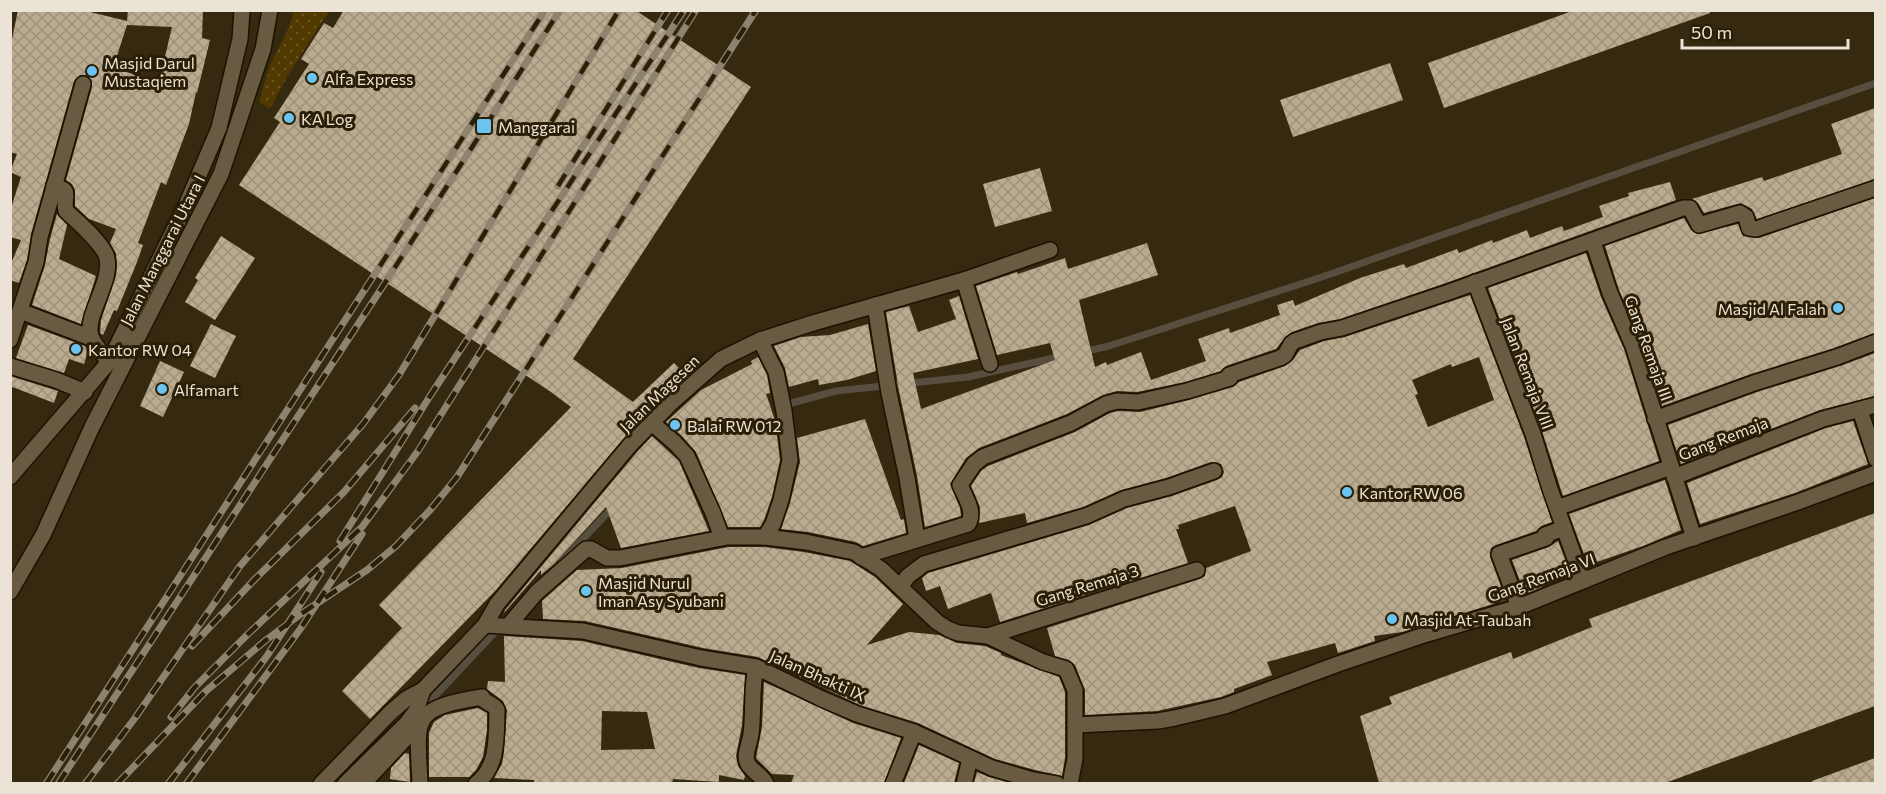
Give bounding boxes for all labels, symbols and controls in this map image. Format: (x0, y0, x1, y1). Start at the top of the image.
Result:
scale bar (1682, 12, 1848, 50)
text: 50 m (1691, 21, 1732, 43)
place label: Masjid Darul Mustaqiem (104, 53, 195, 90)
marker: Masjid Darul Mustaqiem (85, 64, 99, 78)
place label: Alfa Express (324, 69, 413, 88)
marker: Alfa Express (305, 71, 319, 85)
place label: KA Log (301, 109, 354, 128)
marker: KA Log (282, 111, 296, 125)
marker: Manggarai (475, 117, 493, 135)
place label: Manggarai (498, 117, 575, 136)
street label: Jalan Manggarai Utara I (116, 172, 208, 328)
street label: Gang Remaja III (1621, 293, 1677, 403)
place label: Masjid Al Falah (1718, 299, 1826, 318)
marker: Masjid Al Falah (1831, 301, 1845, 315)
street label: Jalan Remaja VIII (1498, 314, 1558, 432)
place label: Kantor RW 04 (88, 340, 192, 359)
marker: Kantor RW 04 (69, 342, 83, 356)
street label: Jalan Magesen (615, 350, 703, 436)
place label: Alfamart (174, 380, 239, 399)
marker: Alfamart (155, 382, 169, 396)
street label: Gang Remaja (1676, 412, 1770, 464)
place label: Balai RW 012 (687, 416, 781, 435)
marker: Balai RW 012 (668, 418, 682, 432)
place label: Kantor RW 06 (1359, 483, 1463, 502)
marker: Kantor RW 06 (1340, 485, 1354, 499)
street label: Gang Remaja VI (1485, 549, 1597, 605)
street label: Gang Remaja 3 (1033, 560, 1141, 610)
place label: Masjid Nurul Iman Asy Syubani (598, 573, 724, 610)
marker: Masjid Nurul Iman Asy Syubani (579, 584, 593, 598)
place label: Masjid At-Taubah (1404, 610, 1531, 629)
marker: Masjid At-Taubah (1385, 612, 1399, 626)
street label: Jalan Bhakti IX (767, 645, 869, 705)

